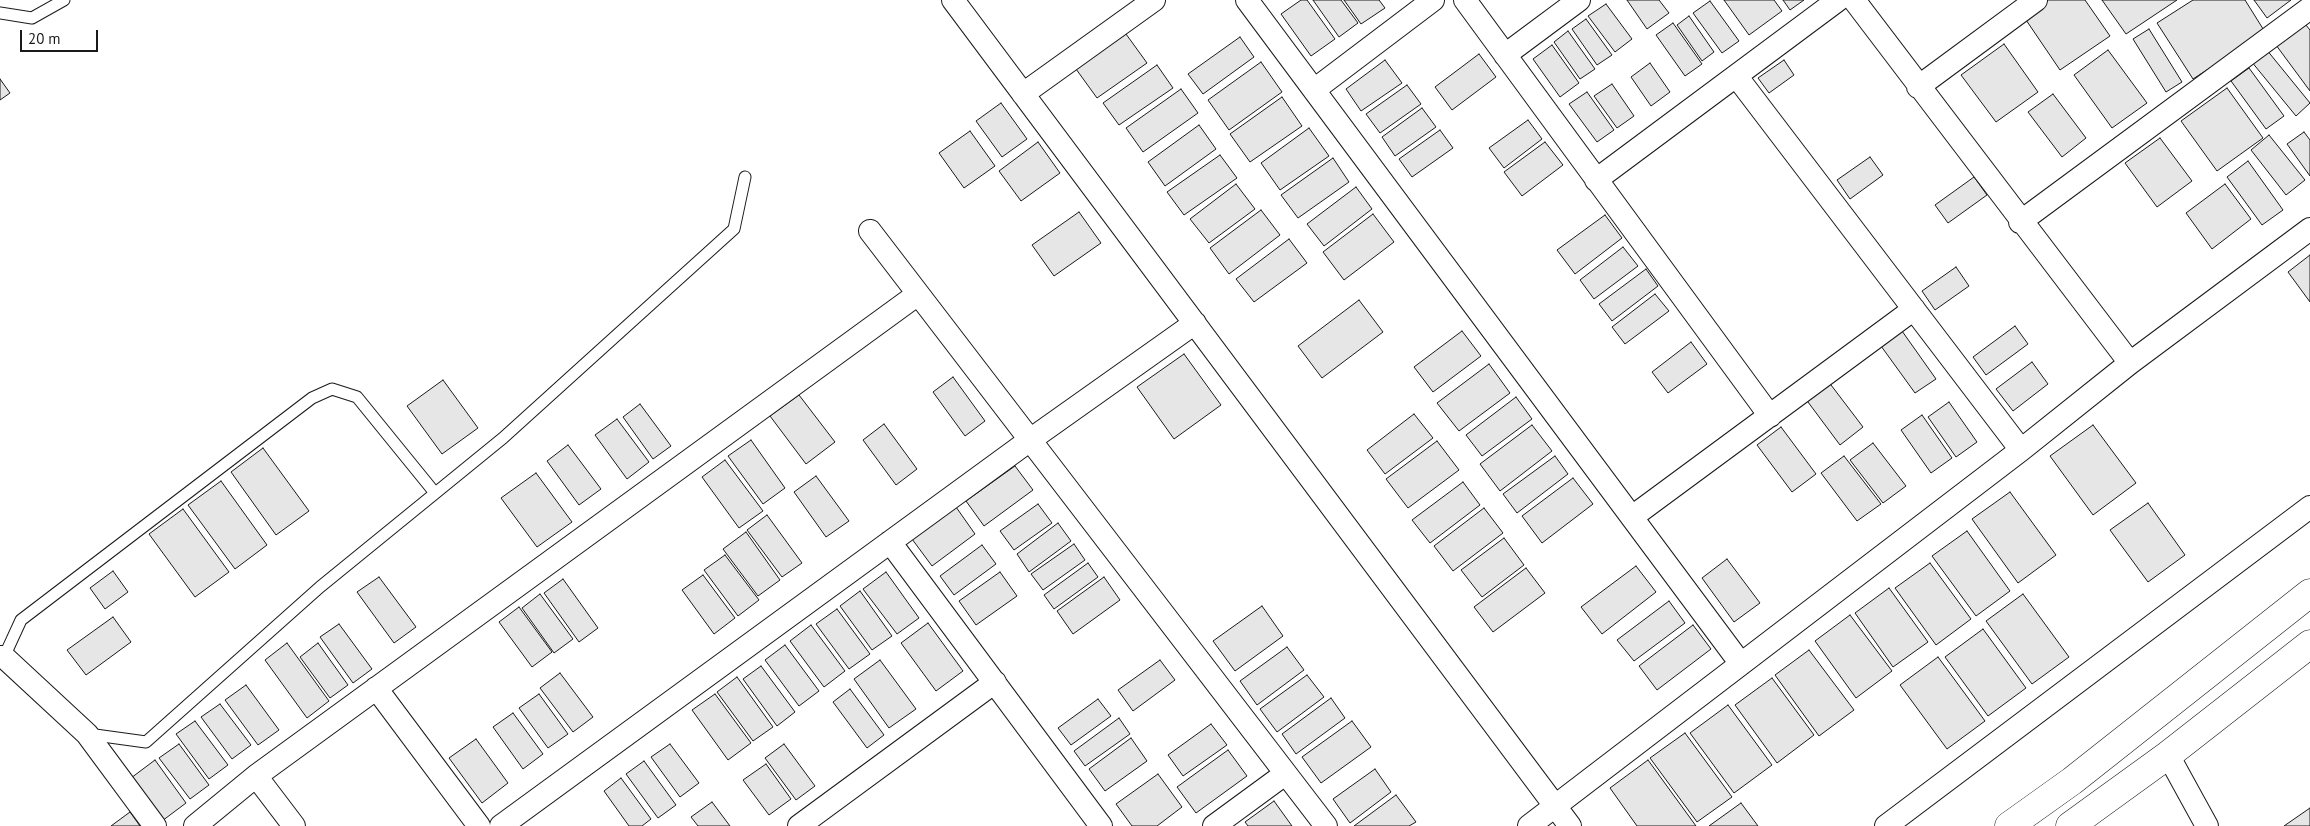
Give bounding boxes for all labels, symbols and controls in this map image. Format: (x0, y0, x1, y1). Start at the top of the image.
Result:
scale bar (22, 20, 100, 52)
text: 20 m (28, 29, 61, 48)

